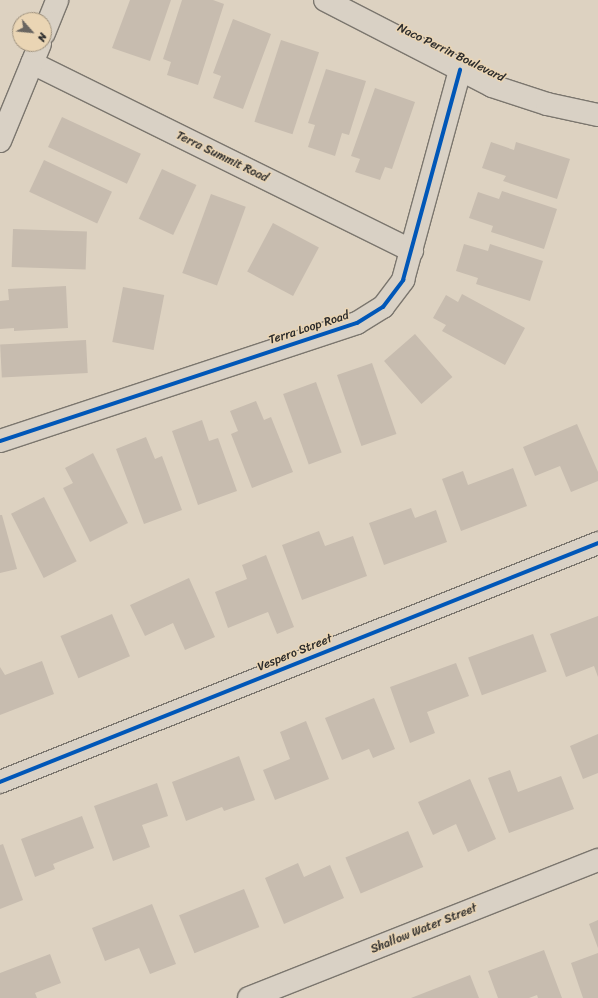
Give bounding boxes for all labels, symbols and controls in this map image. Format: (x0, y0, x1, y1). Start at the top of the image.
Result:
north arrow (12, 12, 52, 52)
street label: Naco Perrin Boulevard (395, 21, 507, 85)
text: N (32, 30, 52, 45)
street label: Terra Summit Road (174, 129, 270, 185)
street label: Terra Loop Road (267, 308, 351, 348)
street label: Vespero Street (256, 631, 334, 675)
street label: Shallow Water Street (369, 901, 479, 957)

